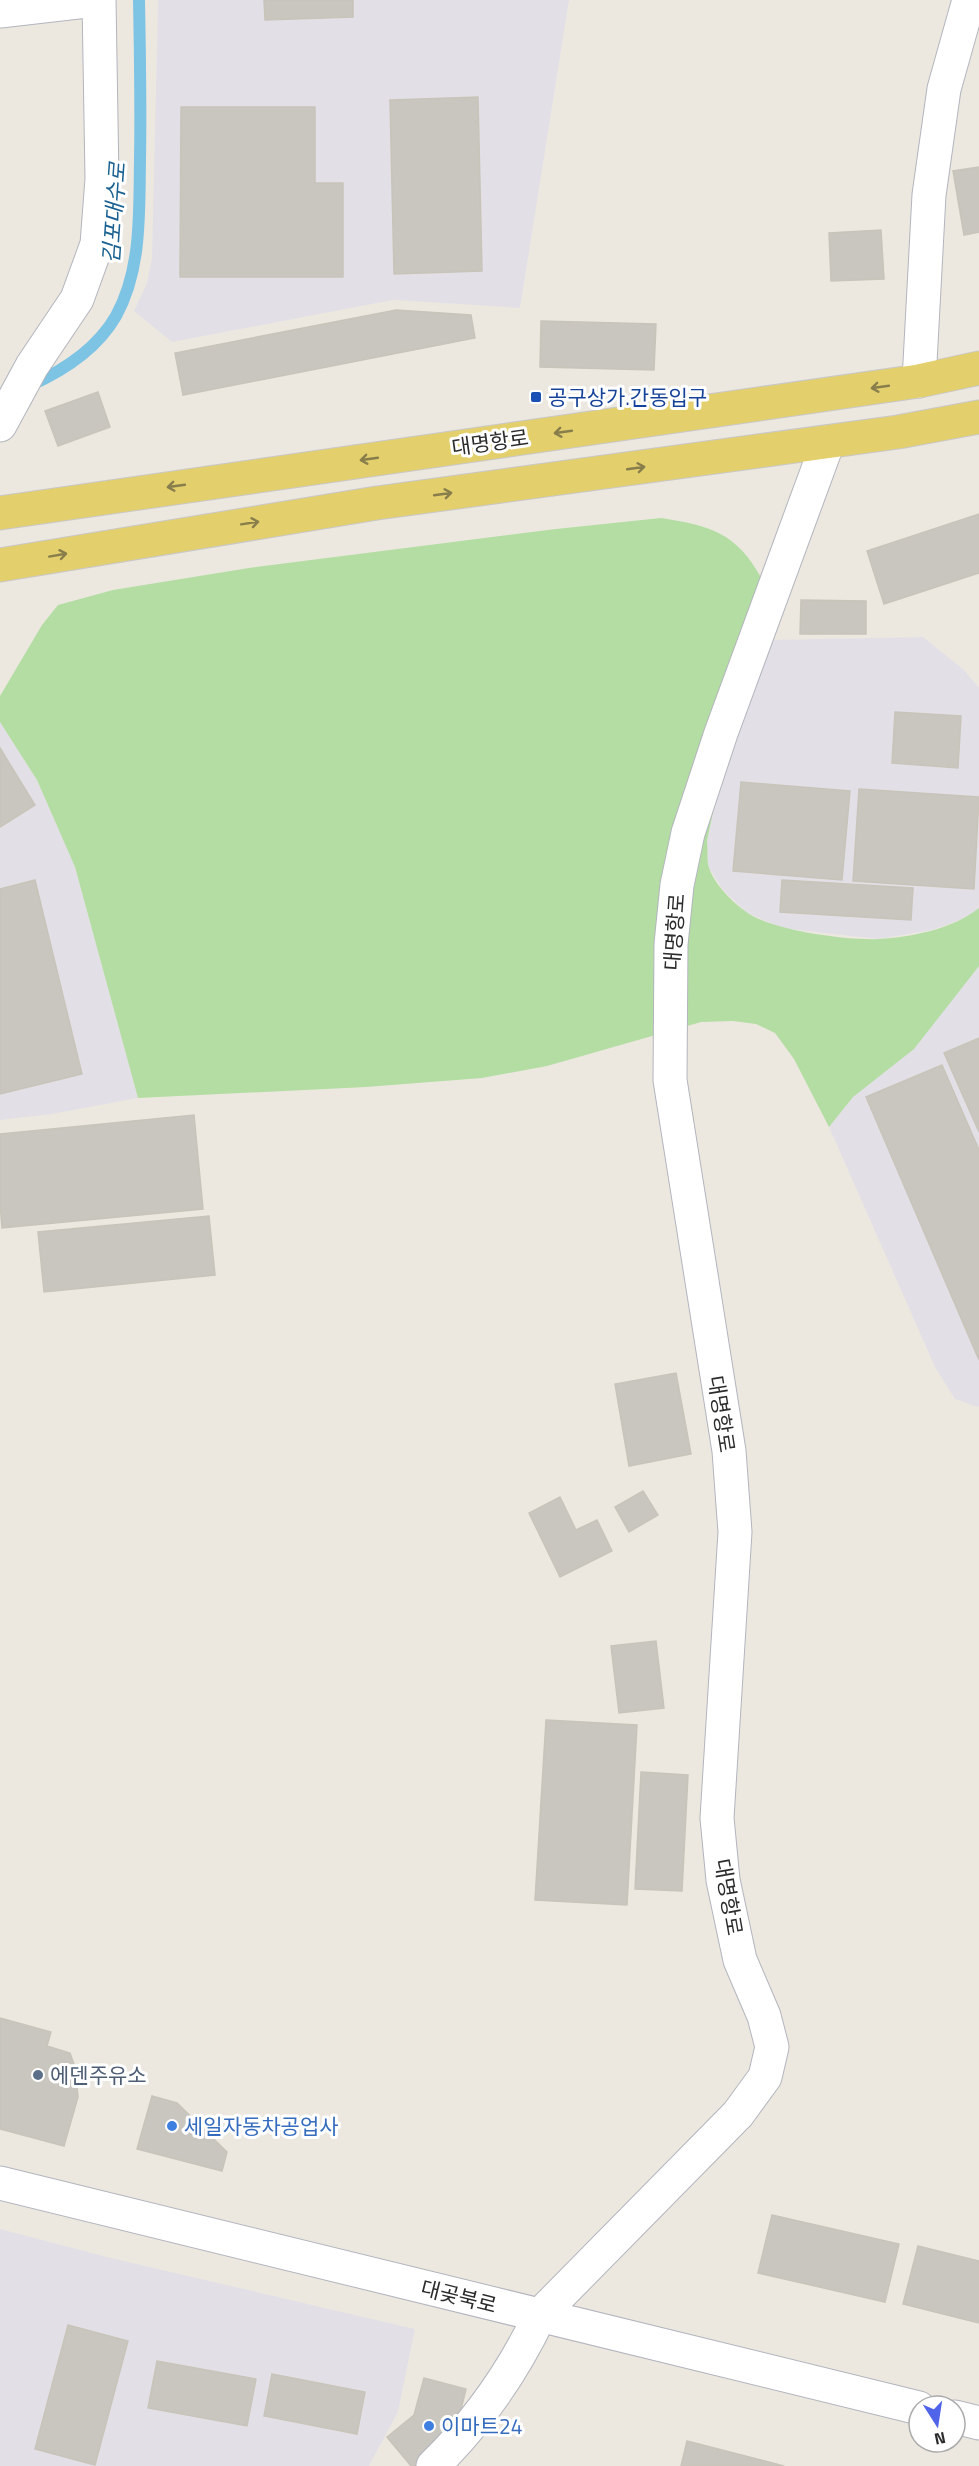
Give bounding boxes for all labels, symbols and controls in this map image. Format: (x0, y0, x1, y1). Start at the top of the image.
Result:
water label: 김포대수로 (94, 160, 135, 265)
place label: 공구상가.간동입구 (548, 381, 707, 413)
one-way arrow (871, 382, 891, 393)
marker: 공구상가.간동입구 (529, 390, 543, 404)
street label: 대명항로 (450, 421, 530, 463)
one-way arrow (553, 426, 573, 437)
one-way arrow (360, 454, 380, 465)
one-way arrow (626, 462, 645, 473)
one-way arrow (167, 481, 187, 492)
one-way arrow (432, 488, 452, 499)
one-way arrow (240, 518, 259, 529)
one-way arrow (47, 549, 67, 560)
street label: 대명항로 (655, 892, 693, 972)
street label: 대명항로 (700, 1373, 744, 1455)
street label: 대명항로 (707, 1856, 751, 1938)
place label: 에덴주유소 (50, 2059, 147, 2091)
marker: 에덴주유소 (31, 2068, 45, 2082)
place label: 세일자동차공업사 (184, 2110, 339, 2142)
marker: 세일자동차공업사 (165, 2119, 179, 2133)
street label: 대곶북로 (418, 2271, 500, 2321)
north arrow (907, 2394, 967, 2454)
place label: 이마트24 (441, 2410, 522, 2442)
marker: 이마트24 (422, 2419, 436, 2433)
text: N (932, 2426, 948, 2452)

